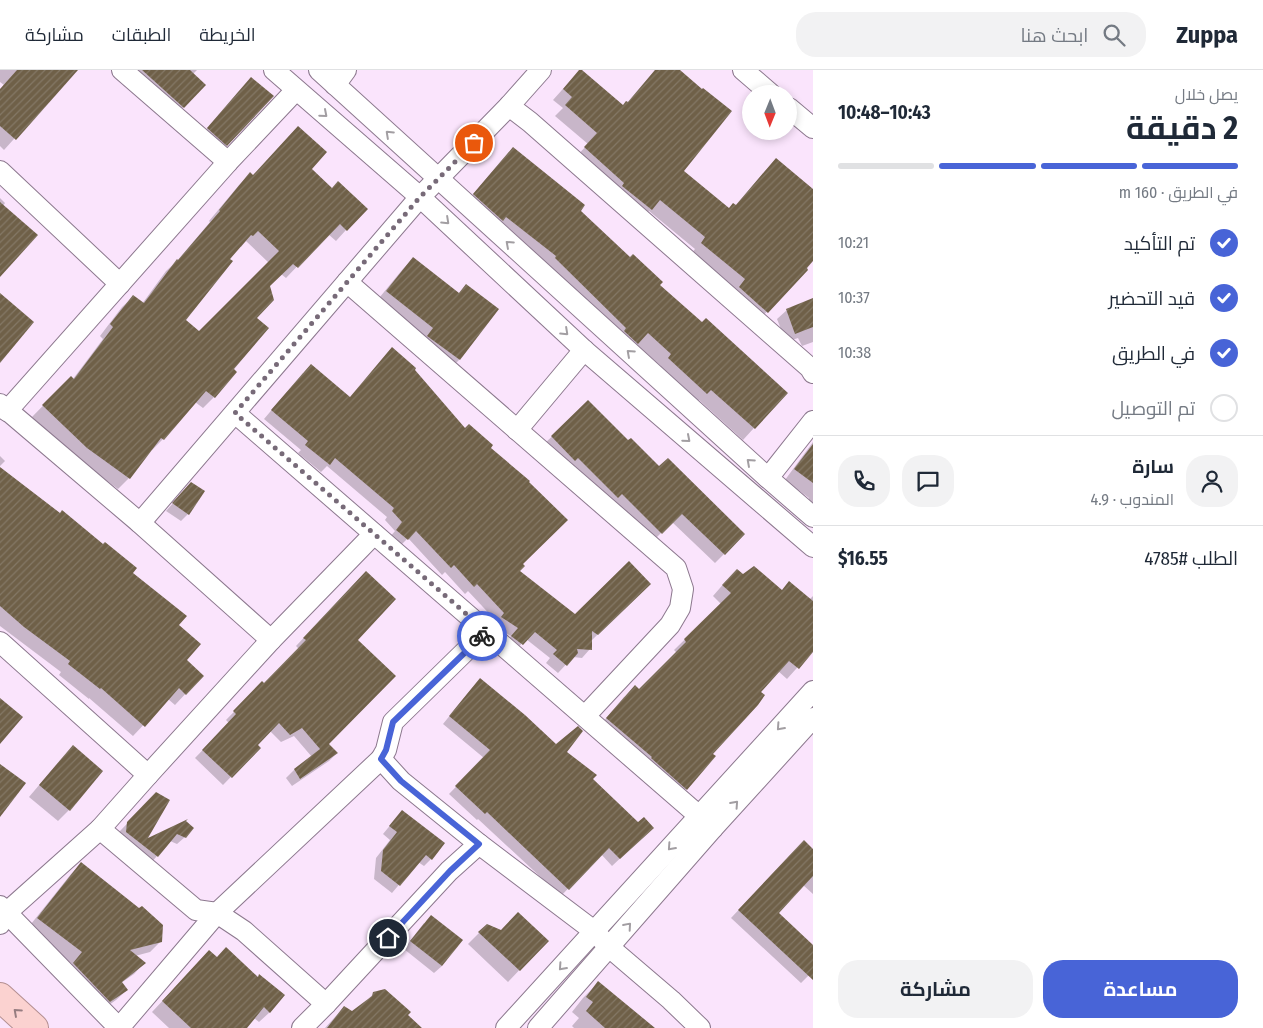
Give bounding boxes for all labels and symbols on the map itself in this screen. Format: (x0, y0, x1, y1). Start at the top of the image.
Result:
north arrow (742, 85, 798, 140)
one-way arrow (318, 108, 327, 117)
pin (453, 122, 495, 164)
one-way arrow (386, 131, 395, 140)
one-way arrow (440, 215, 449, 224)
one-way arrow (506, 241, 515, 250)
one-way arrow (559, 326, 568, 335)
one-way arrow (626, 350, 635, 359)
one-way arrow (682, 433, 691, 442)
one-way arrow (747, 459, 756, 468)
courier (457, 611, 507, 661)
one-way arrow (777, 721, 786, 730)
one-way arrow (729, 800, 738, 809)
one-way arrow (667, 841, 676, 850)
pin (367, 917, 409, 959)
one-way arrow (622, 922, 631, 931)
one-way arrow (558, 962, 567, 971)
one-way arrow (14, 1009, 23, 1018)

